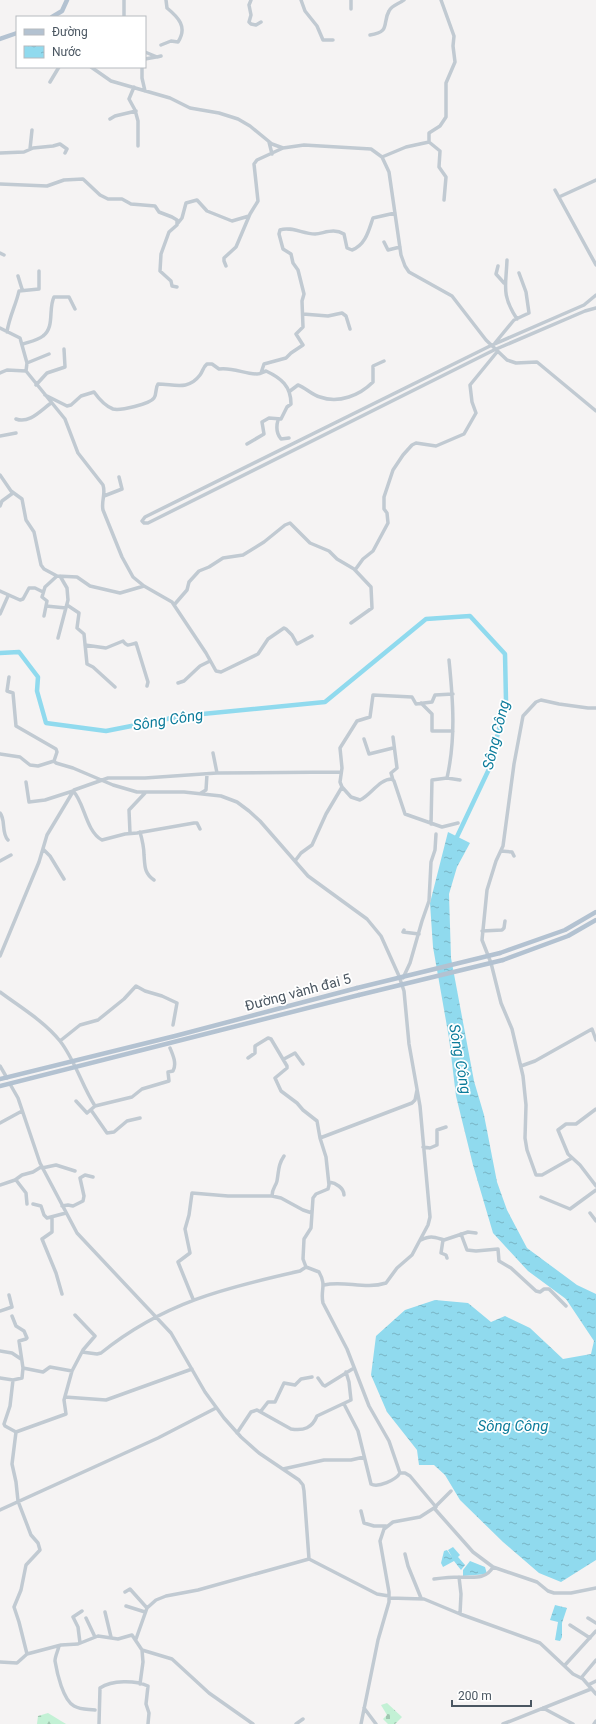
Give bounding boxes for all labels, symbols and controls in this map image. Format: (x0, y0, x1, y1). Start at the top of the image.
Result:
legend (16, 16, 146, 68)
text: Đường (52, 25, 88, 39)
text: Nước (52, 45, 81, 59)
water label: Sông Công (479, 698, 513, 772)
water label: Sông Công (132, 706, 204, 734)
street label: Đường vành đai 5 (243, 970, 353, 1014)
water label: Sông Công (445, 1023, 475, 1095)
water label: Sông Công (478, 1417, 548, 1435)
scale bar (452, 1682, 531, 1708)
text: 200 m (458, 1689, 492, 1703)

